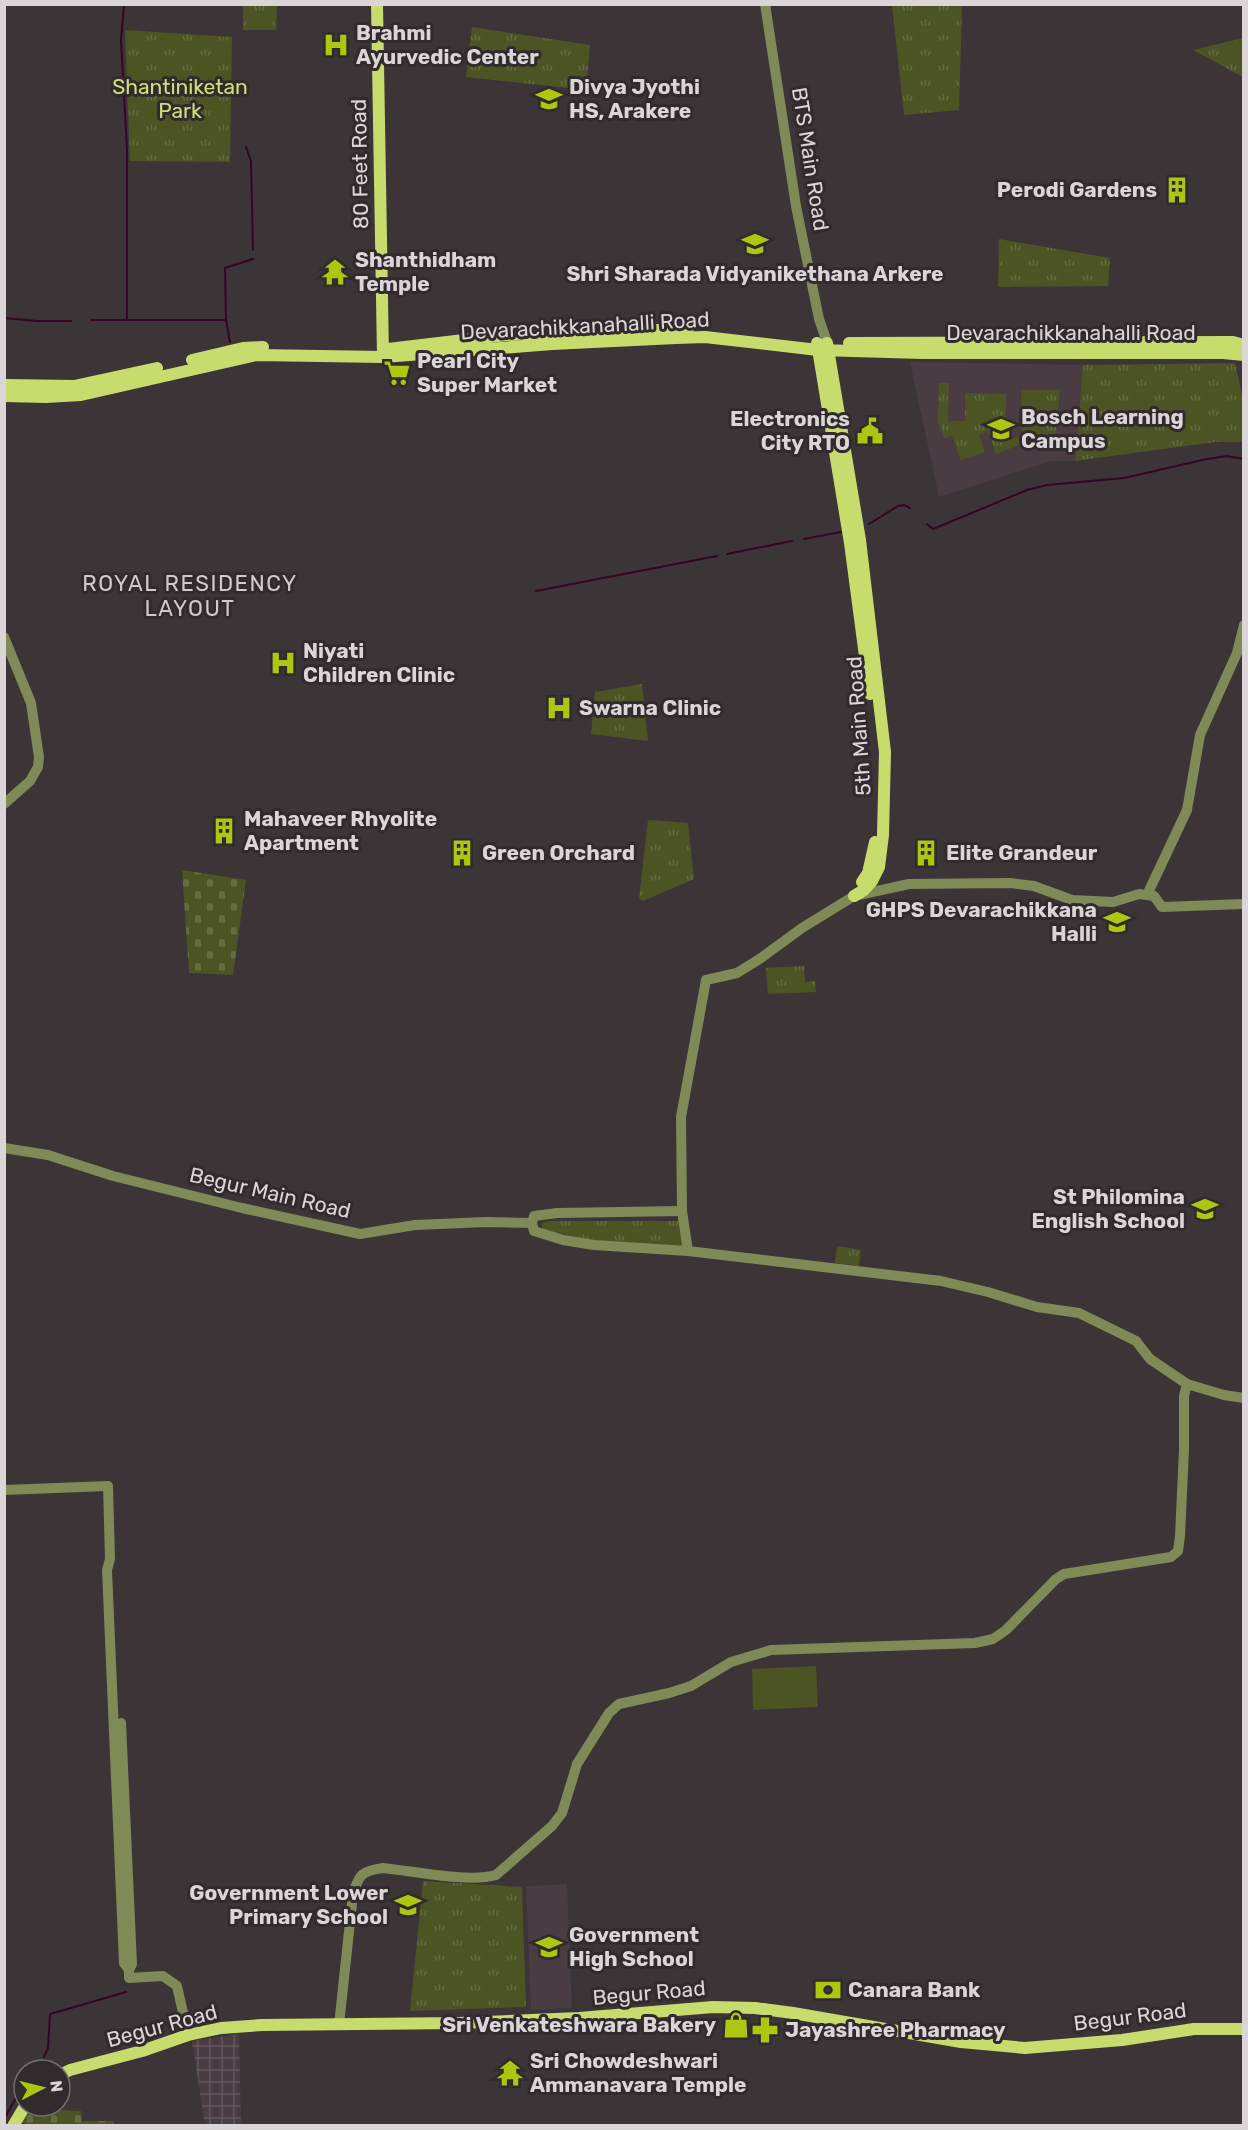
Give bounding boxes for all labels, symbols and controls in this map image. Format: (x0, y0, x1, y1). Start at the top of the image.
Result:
place label: Brahmi Ayurvedic Center (356, 20, 539, 69)
hospital icon: Brahmi Ayurvedic Center (321, 30, 351, 60)
park label: Shantiniketan Park (112, 74, 248, 123)
place label: Divya Jyothi HS, Arakere (569, 74, 700, 123)
school or university icon: Divya Jyothi HS, Arakere (534, 84, 564, 114)
street label: BTS Main Road (787, 85, 834, 233)
street label: 80 Feet Road (346, 99, 373, 229)
building icon: Perodi Gardens (1162, 175, 1192, 205)
place label: Perodi Gardens (997, 177, 1157, 202)
school or university icon: Shri Sharada Vidyanikethana Arkere (740, 229, 770, 259)
place label: Shanthidham Temple (355, 247, 496, 296)
temple icon: Shanthidham Temple (320, 257, 350, 287)
place label: Shri Sharada Vidyanikethana Arkere (566, 261, 944, 286)
street label: Devarachikkanahalli Road (460, 306, 710, 345)
street label: Devarachikkanahalli Road (946, 320, 1196, 345)
place label: Pearl City Super Market (417, 348, 557, 397)
supermarket icon: Pearl City Super Market (382, 358, 412, 388)
place label: Bosch Learning Campus (1021, 404, 1184, 453)
place label: Electronics City RTO (730, 406, 850, 455)
school or university icon: Bosch Learning Campus (986, 414, 1016, 444)
public building icon: Electronics City RTO (855, 416, 885, 446)
district label: ROYAL RESIDENCY LAYOUT (82, 570, 298, 622)
place label: Niyati Children Clinic (303, 638, 455, 687)
hospital icon: Niyati Children Clinic (268, 648, 298, 678)
street label: 5th Main Road (841, 656, 876, 797)
hospital icon: Swarna Clinic (544, 693, 574, 723)
place label: Swarna Clinic (579, 695, 721, 720)
place label: Mahaveer Rhyolite Apartment (244, 806, 437, 855)
building icon: Mahaveer Rhyolite Apartment (209, 816, 239, 846)
building icon: Green Orchard (447, 838, 477, 868)
building icon: Elite Grandeur (911, 838, 941, 868)
place label: Green Orchard (482, 840, 635, 865)
place label: Elite Grandeur (946, 840, 1098, 865)
place label: GHPS Devarachikkana Halli (866, 897, 1097, 946)
school or university icon: GHPS Devarachikkana Halli (1102, 907, 1132, 937)
street label: Begur Main Road (187, 1162, 353, 1223)
place label: St Philomina English School (1031, 1184, 1185, 1233)
school or university icon: St Philomina English School (1190, 1194, 1220, 1224)
place label: Government Lower Primary School (189, 1880, 388, 1929)
school or university icon: Government Lower Primary School (393, 1890, 423, 1920)
place label: Government High School (569, 1922, 699, 1971)
school or university icon: Government High School (534, 1932, 564, 1962)
street label: Begur Road (591, 1975, 707, 2010)
bank icon: Canara Bank (813, 1975, 843, 2005)
place label: Canara Bank (848, 1977, 981, 2002)
street label: Begur Road (1072, 1997, 1188, 2036)
street label: Begur Road (104, 1999, 220, 2052)
shop icon: Sri Venkateshwara Bakery (721, 2010, 751, 2040)
place label: Sri Venkateshwara Bakery (442, 2012, 716, 2037)
pharmacy icon: Jayashree Pharmacy (750, 2015, 780, 2045)
place label: Jayashree Pharmacy (785, 2017, 1006, 2042)
place label: Sri Chowdeshwari Ammanavara Temple (530, 2048, 746, 2097)
north arrow (12, 2058, 72, 2118)
temple icon: Sri Chowdeshwari Ammanavara Temple (495, 2058, 525, 2088)
text: N (46, 2079, 67, 2093)

